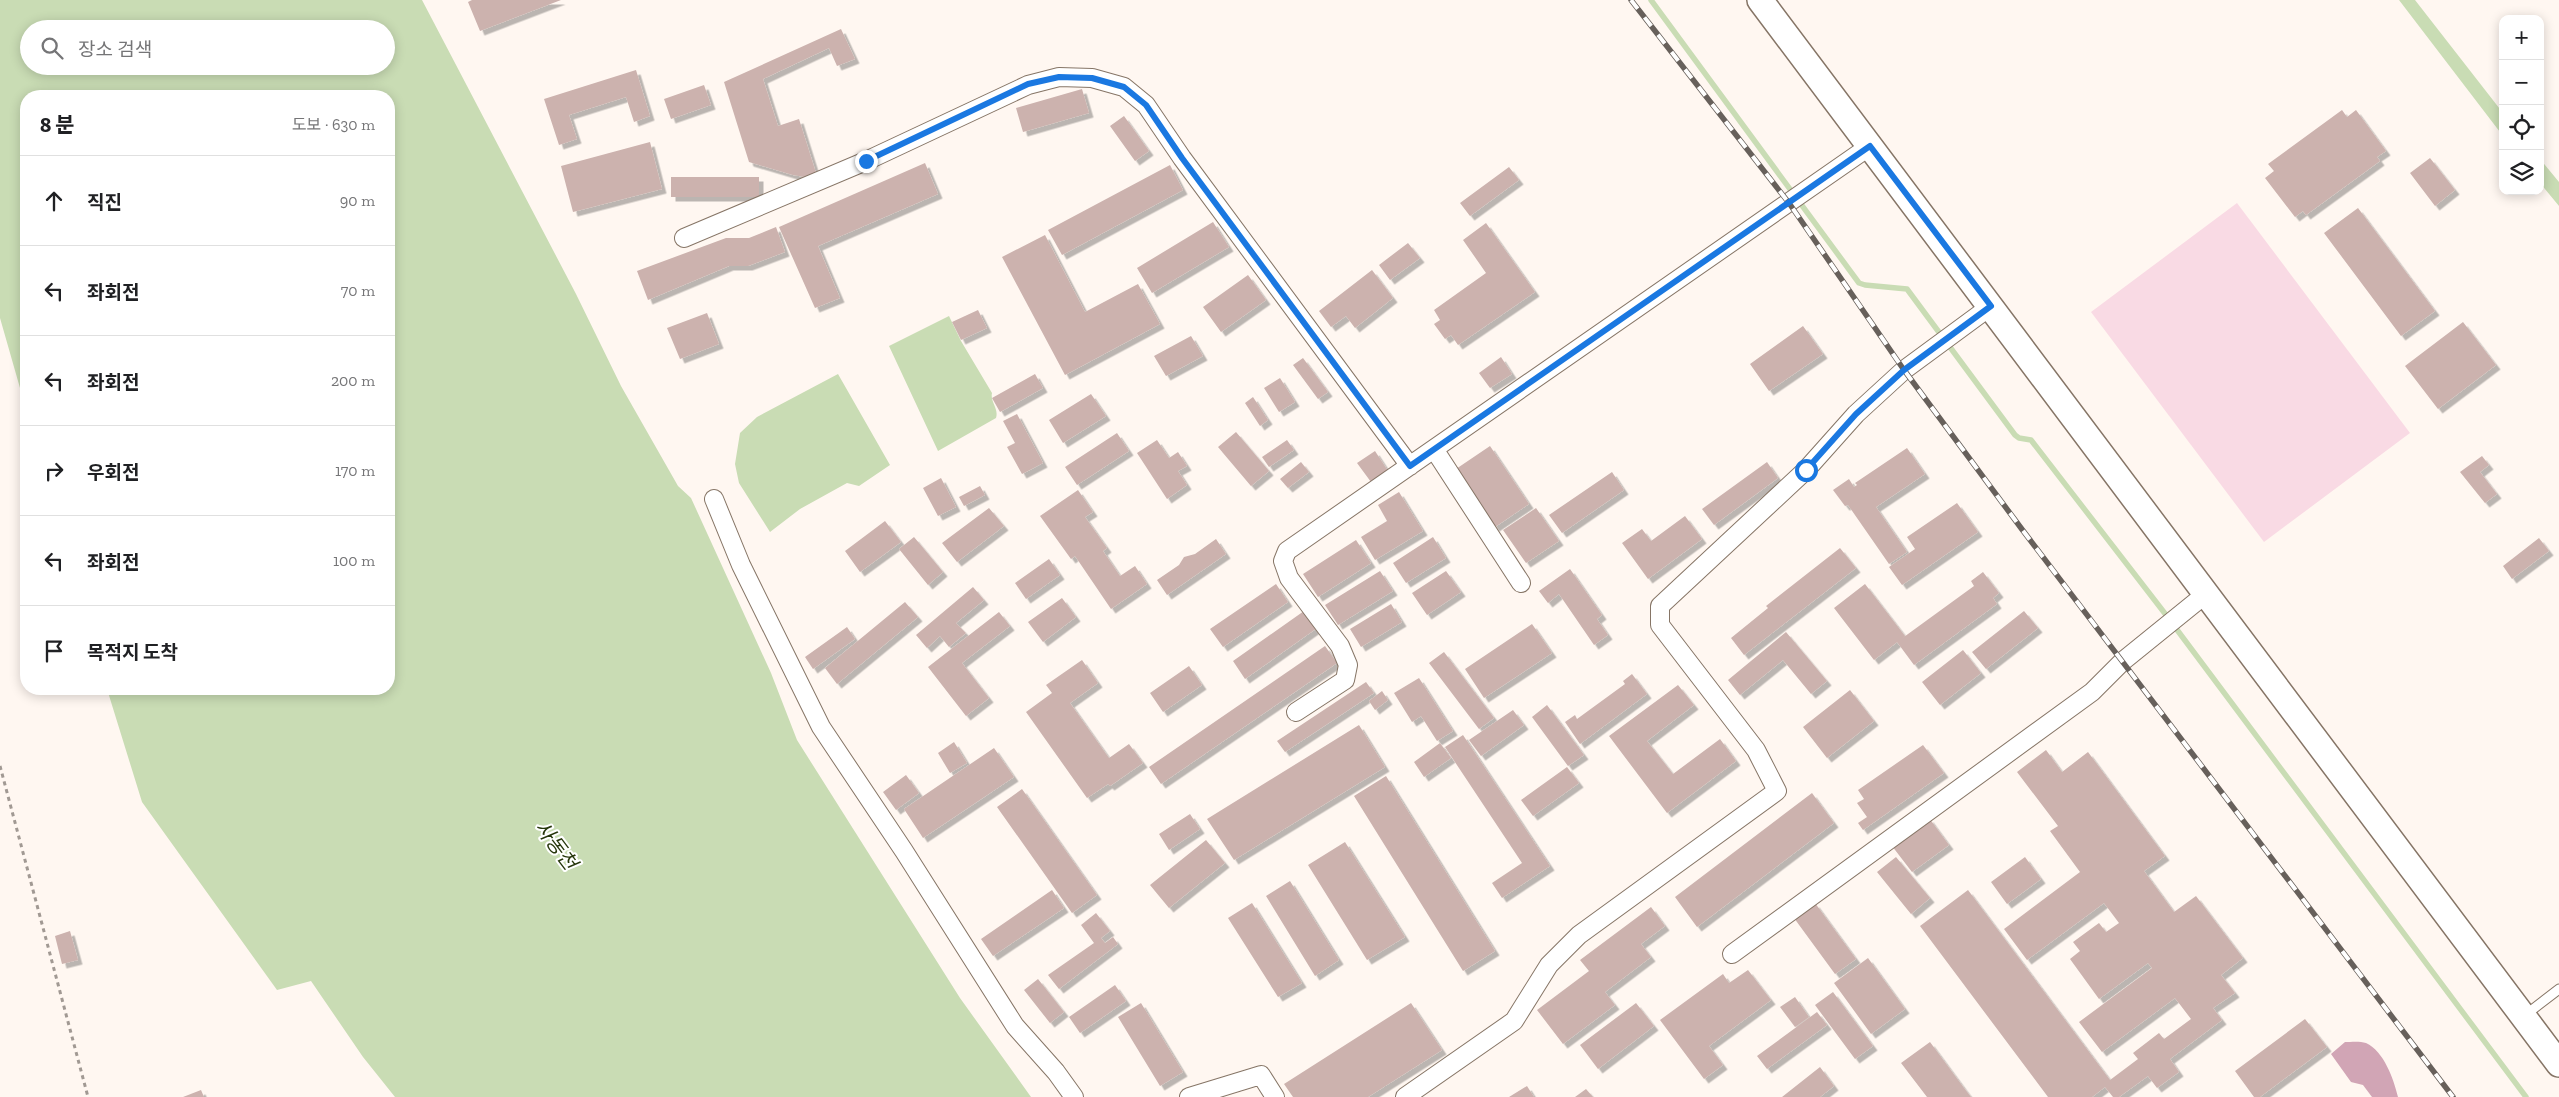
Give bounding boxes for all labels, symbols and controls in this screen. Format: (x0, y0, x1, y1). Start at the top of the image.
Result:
map controls (2499, 15, 2544, 195)
button: + (2499, 15, 2544, 60)
search box (20, 20, 395, 75)
icon: search (38, 34, 66, 62)
text: 장소 검색 (78, 38, 152, 61)
button: − (2499, 60, 2544, 105)
button: locate (2499, 105, 2544, 150)
text: 8 분 (40, 112, 75, 137)
text: 도보 · 630 m (292, 115, 375, 134)
route end (855, 150, 878, 173)
button: layers (2499, 150, 2544, 195)
icon: ahead (40, 187, 68, 215)
text: 직진 (87, 191, 122, 214)
text: 90 m (340, 191, 375, 210)
icon: left (40, 277, 68, 305)
text: 좌회전 (87, 281, 139, 304)
text: 70 m (341, 281, 375, 300)
icon: left (40, 367, 68, 395)
text: 좌회전 (87, 371, 139, 394)
text: 200 m (331, 371, 375, 390)
icon: right (40, 457, 68, 485)
route start (1795, 459, 1818, 482)
text: 우회전 (87, 461, 139, 484)
text: 170 m (335, 461, 375, 480)
icon: left (40, 547, 68, 575)
text: 좌회전 (87, 551, 139, 574)
text: 100 m (333, 551, 375, 570)
icon: arrive (40, 637, 68, 665)
text: 목적지 도착 (87, 641, 178, 664)
water label: 사동천 (530, 816, 584, 876)

